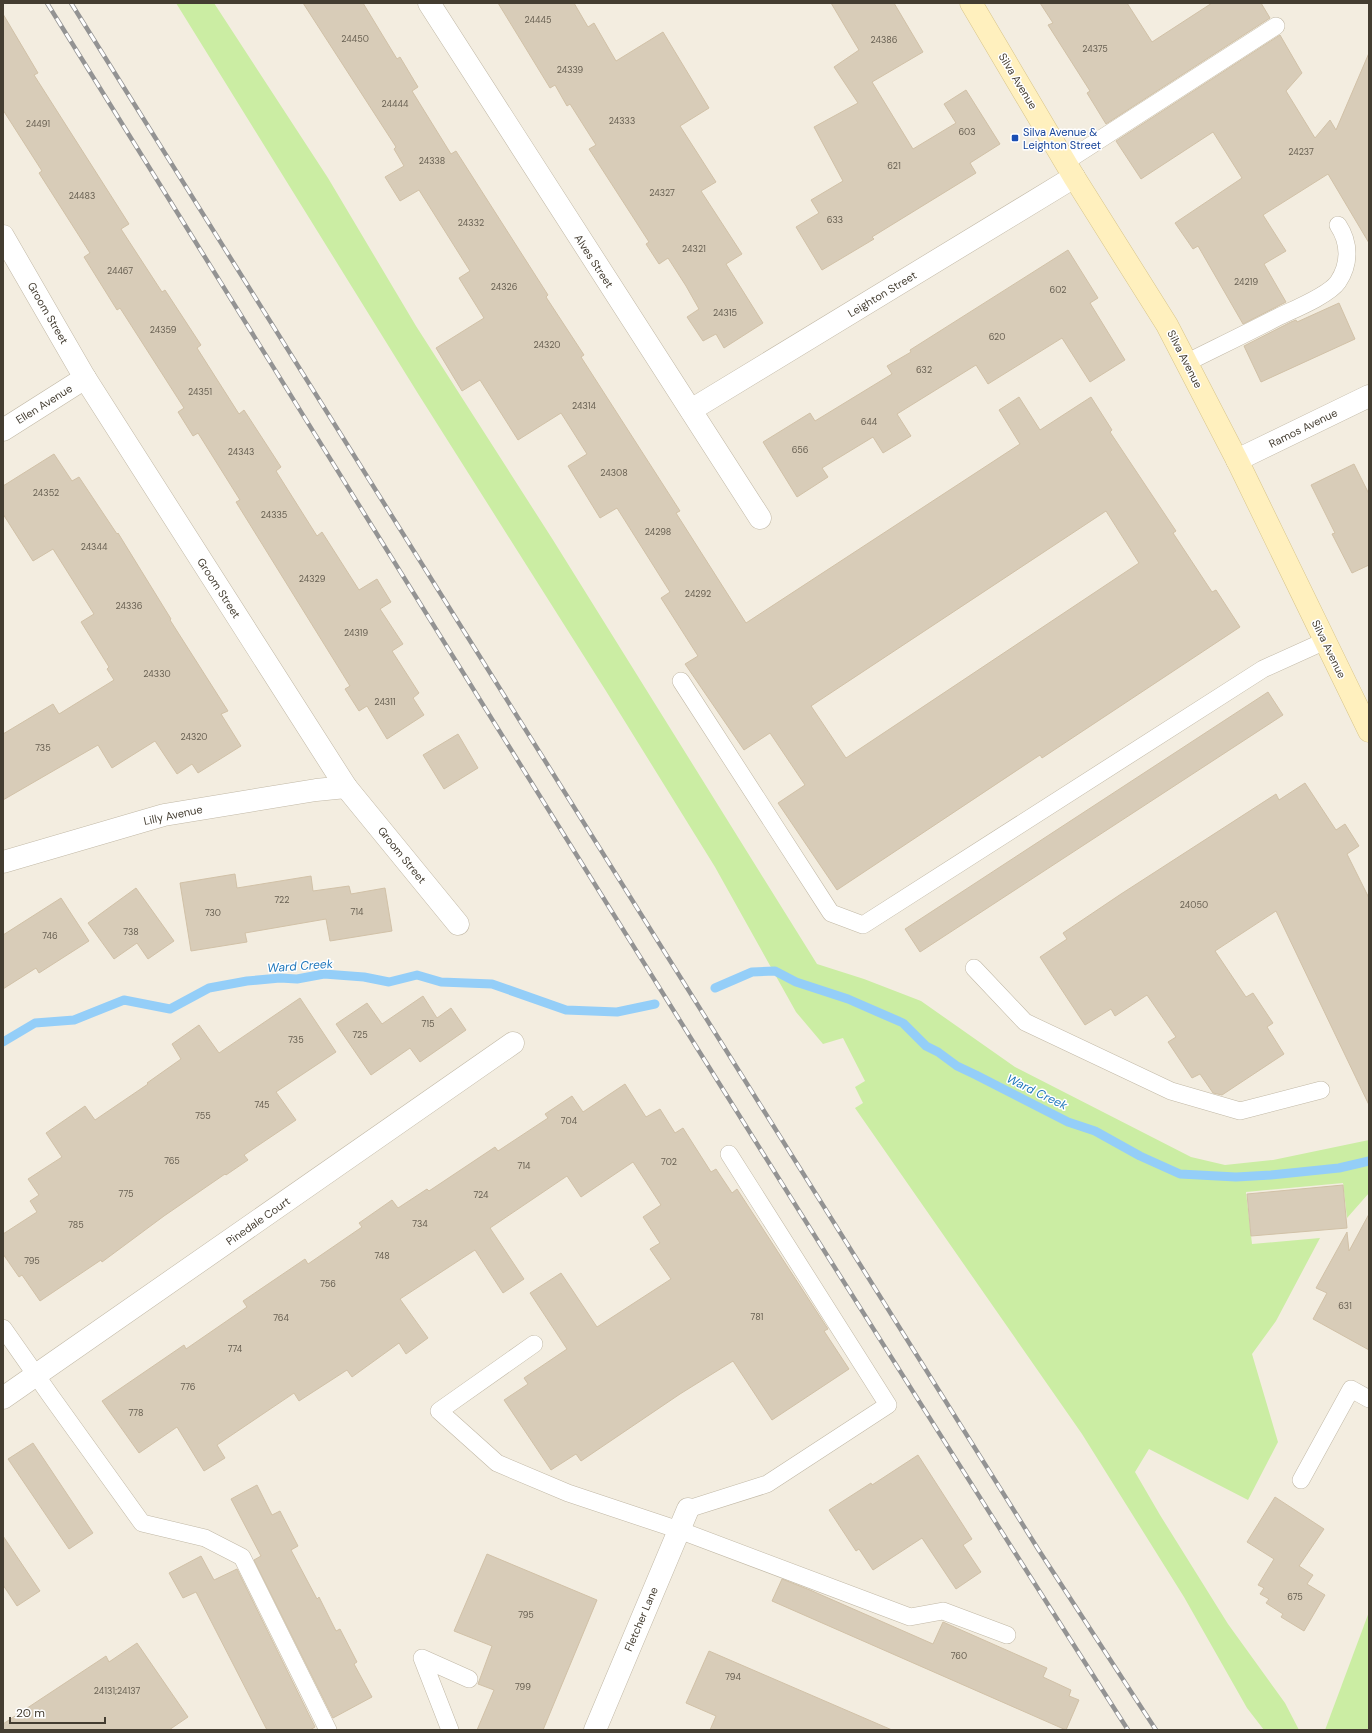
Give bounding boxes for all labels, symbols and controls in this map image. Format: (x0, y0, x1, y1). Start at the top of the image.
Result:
house number: 24445 (525, 14, 551, 26)
house number: 24450 (341, 33, 369, 45)
house number: 24386 (871, 34, 898, 46)
house number: 24375 (1082, 43, 1108, 55)
street label: Silva Avenue (996, 50, 1040, 112)
house number: 24339 (557, 64, 584, 76)
house number: 24444 (382, 98, 409, 110)
house number: 24333 (609, 115, 635, 127)
house number: 24491 (26, 118, 50, 130)
place label: Silva Avenue & Leighton Street (1023, 125, 1101, 152)
house number: 603 (958, 126, 976, 138)
marker: Silva Avenue & Leighton Street (1010, 133, 1020, 143)
house number: 24237 (1288, 146, 1314, 158)
house number: 24338 (419, 155, 445, 167)
house number: 621 (887, 160, 901, 172)
house number: 24327 (649, 187, 675, 199)
house number: 24483 (69, 190, 95, 202)
house number: 633 (827, 214, 843, 226)
house number: 24332 (458, 217, 484, 229)
street label: Alves Street (571, 232, 617, 290)
house number: 24321 (682, 243, 706, 255)
house number: 24467 (107, 265, 133, 277)
street label: Leighton Street (845, 268, 919, 320)
house number: 24219 (1234, 276, 1258, 288)
street label: Groom Street (25, 280, 71, 346)
house number: 24326 (491, 281, 518, 293)
house number: 602 (1050, 284, 1066, 296)
house number: 24315 (713, 307, 737, 319)
house number: 24359 (150, 324, 177, 336)
street label: Silva Avenue (1164, 328, 1206, 390)
house number: 620 (989, 331, 1005, 343)
house number: 24320 (533, 339, 561, 351)
house number: 632 (916, 364, 932, 376)
street label: Ellen Avenue (13, 381, 75, 427)
house number: 24351 (188, 386, 212, 398)
house number: 24314 (572, 400, 596, 412)
street label: Ramos Avenue (1266, 405, 1340, 451)
house number: 644 (861, 416, 878, 428)
house number: 656 (792, 444, 809, 456)
house number: 24343 (228, 446, 254, 458)
house number: 24308 (600, 467, 628, 479)
house number: 24352 (33, 487, 59, 499)
house number: 24335 (261, 509, 287, 521)
house number: 24298 (645, 526, 671, 538)
house number: 24344 (81, 541, 108, 553)
street label: Groom Street (194, 555, 244, 621)
house number: 24329 (299, 573, 326, 585)
house number: 24292 (685, 588, 711, 600)
house number: 24336 (116, 600, 143, 612)
street label: Silva Avenue (1309, 617, 1349, 681)
house number: 24319 (344, 627, 368, 639)
house number: 24330 (143, 668, 171, 680)
house number: 24311 (374, 696, 396, 708)
house number: 24320 (180, 731, 208, 743)
house number: 735 (35, 742, 51, 754)
street label: Lilly Avenue (142, 802, 204, 828)
street label: Groom Street (375, 824, 429, 886)
house number: 722 (275, 894, 289, 906)
house number: 24050 (1180, 899, 1208, 911)
house number: 714 (350, 906, 364, 918)
house number: 730 (205, 907, 221, 919)
house number: 738 (123, 926, 139, 938)
house number: 746 (42, 930, 58, 942)
water label: Ward Creek (267, 956, 334, 976)
house number: 715 (421, 1018, 435, 1030)
house number: 725 (352, 1029, 368, 1041)
house number: 735 (288, 1034, 304, 1046)
water label: Ward Creek (1004, 1070, 1071, 1114)
house number: 745 (254, 1099, 270, 1111)
house number: 755 (195, 1110, 211, 1122)
house number: 704 (561, 1115, 578, 1127)
house number: 765 (164, 1155, 180, 1167)
house number: 702 (661, 1156, 677, 1168)
house number: 714 (517, 1160, 531, 1172)
house number: 775 (119, 1188, 133, 1200)
house number: 724 (473, 1189, 489, 1201)
street label: Pinedale Court (223, 1194, 293, 1248)
house number: 734 (412, 1218, 428, 1230)
house number: 785 (68, 1219, 84, 1231)
house number: 748 (374, 1250, 390, 1262)
house number: 795 (24, 1255, 40, 1267)
house number: 756 (320, 1278, 336, 1290)
house number: 631 (1338, 1300, 1352, 1312)
house number: 781 (751, 1311, 764, 1323)
house number: 764 (273, 1312, 289, 1324)
house number: 774 (228, 1343, 243, 1355)
house number: 776 (180, 1381, 196, 1393)
house number: 778 (129, 1407, 143, 1419)
street label: Fletcher Lane (621, 1585, 661, 1653)
house number: 675 (1287, 1591, 1303, 1603)
house number: 795 (518, 1609, 534, 1621)
house number: 760 (951, 1650, 967, 1662)
house number: 794 (725, 1671, 741, 1683)
house number: 799 (515, 1681, 531, 1693)
house number: 24131;24137 (94, 1685, 140, 1697)
scale bar (10, 1699, 105, 1725)
text: 20 m (16, 1705, 45, 1721)

